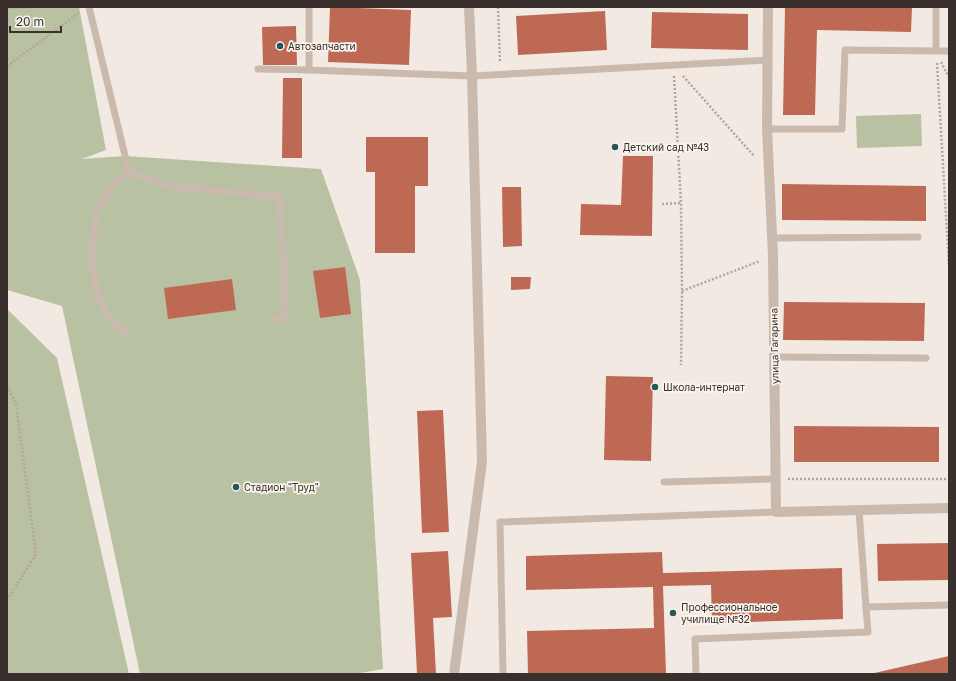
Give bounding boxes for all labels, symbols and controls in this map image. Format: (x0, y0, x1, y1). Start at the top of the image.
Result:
scale bar (10, 8, 61, 34)
text: 20 m (16, 14, 44, 29)
place label: Автозапчасти (288, 40, 356, 52)
marker: Автозапчасти (275, 41, 285, 51)
place label: Детский сад №43 (623, 141, 709, 153)
marker: Детский сад №43 (610, 142, 620, 152)
street label: улица Гагарина (767, 308, 781, 384)
place label: Школа-интернат (663, 381, 745, 393)
marker: Школа-интернат (650, 382, 660, 392)
place label: Стадион "Труд" (244, 481, 319, 493)
marker: Стадион "Труд" (231, 482, 241, 492)
place label: Профессиональное училище №32 (681, 601, 778, 625)
marker: Профессиональное училище №32 (668, 608, 678, 618)

